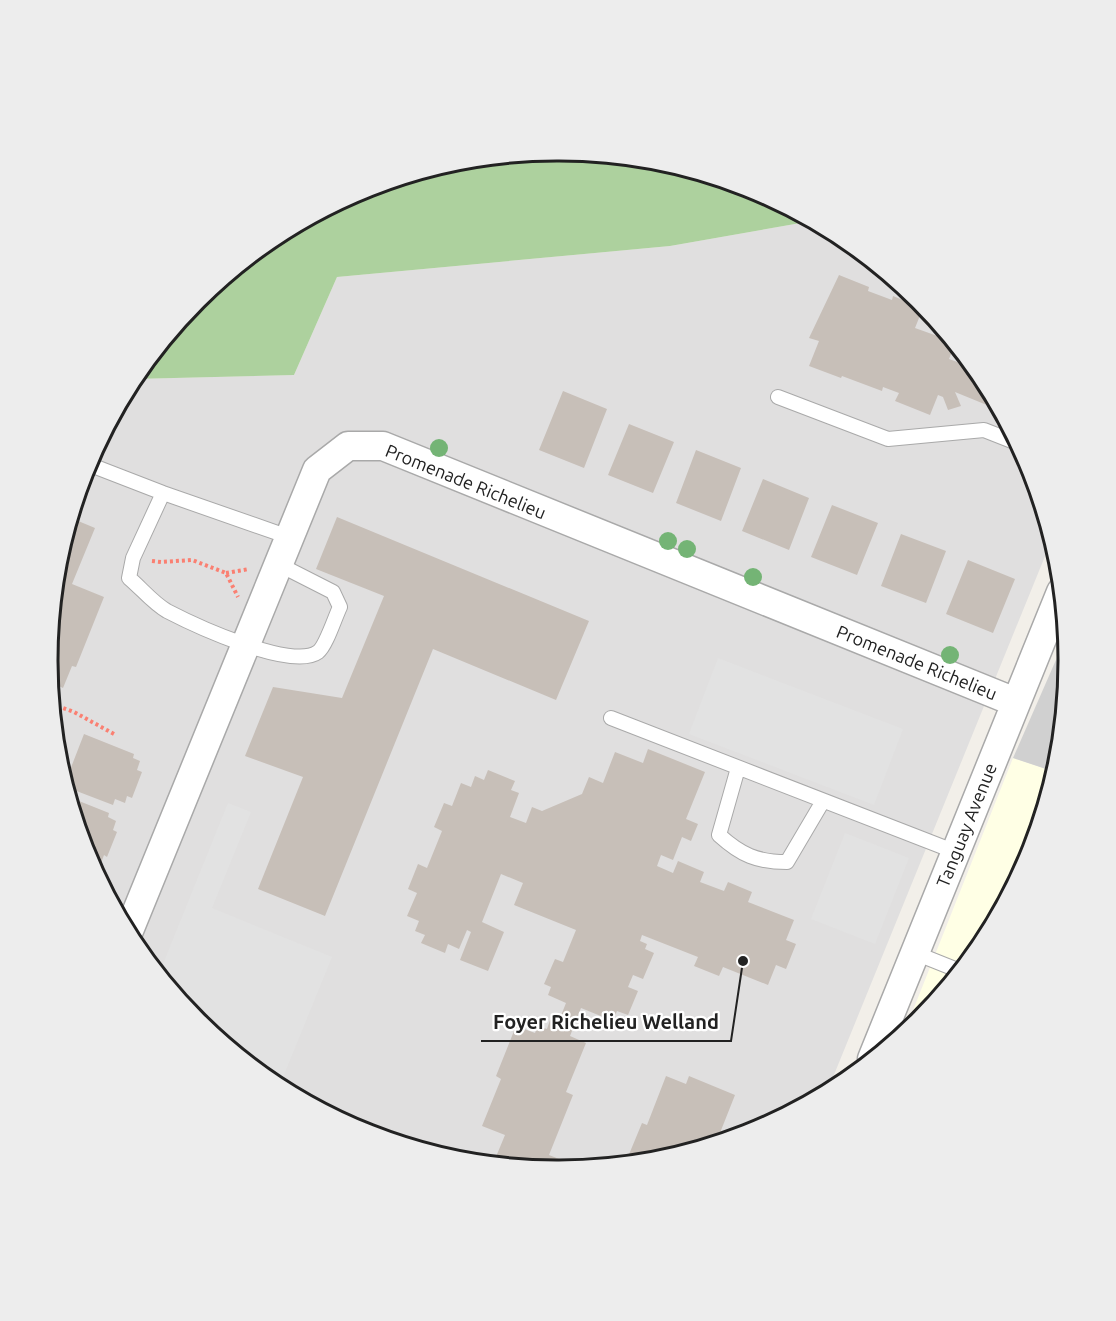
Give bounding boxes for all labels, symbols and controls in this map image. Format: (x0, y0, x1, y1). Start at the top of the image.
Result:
street label: Promenade Richelieu (383, 440, 549, 522)
street label: Promenade Richelieu (834, 621, 1000, 703)
street label: Tanguay Avenue (932, 760, 1000, 890)
callout: Foyer Richelieu Welland (481, 1003, 731, 1041)
text: Foyer Richelieu Welland (493, 1010, 719, 1033)

